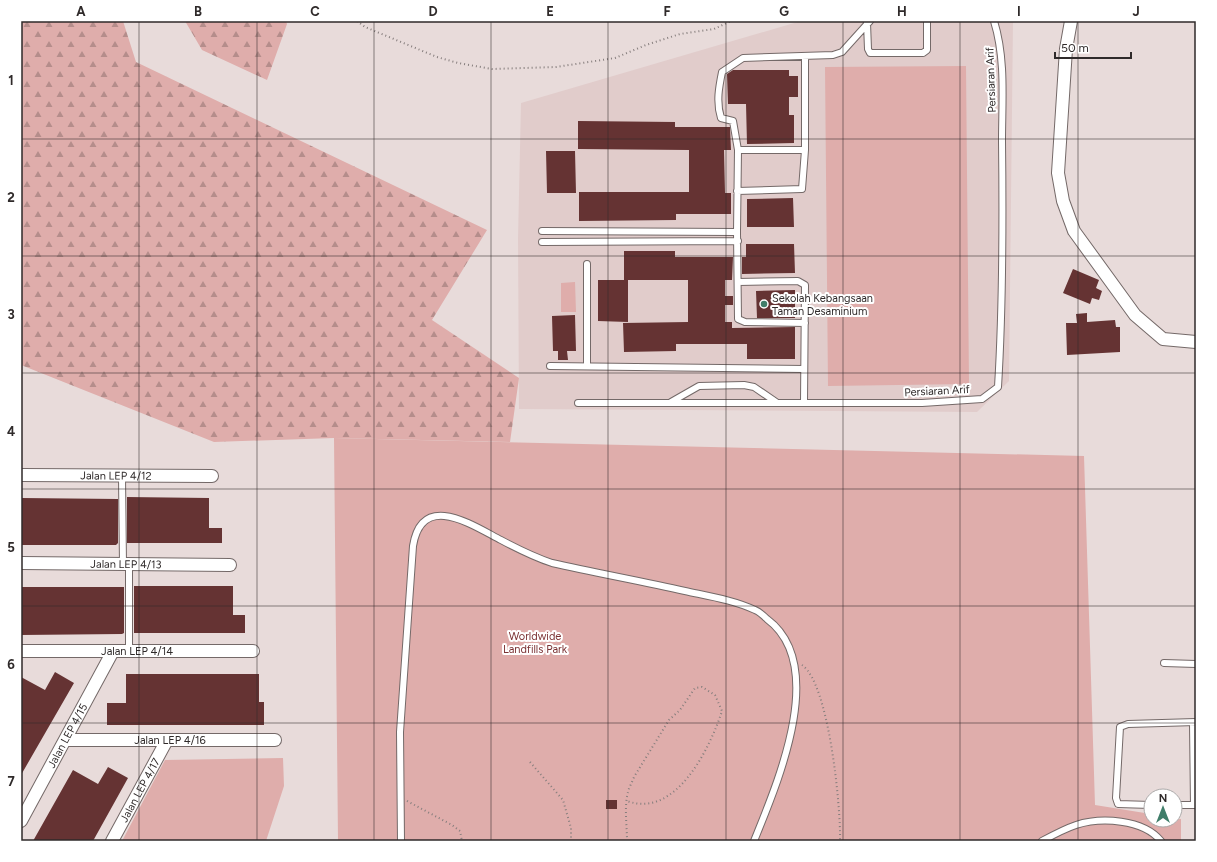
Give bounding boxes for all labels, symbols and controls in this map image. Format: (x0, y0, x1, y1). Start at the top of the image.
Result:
text: A (76, 4, 86, 19)
text: B (194, 4, 202, 19)
text: C (310, 4, 320, 19)
text: D (428, 4, 438, 19)
text: E (546, 4, 554, 19)
text: F (663, 4, 671, 19)
text: G (779, 4, 789, 19)
text: H (897, 4, 907, 19)
text: I (1017, 4, 1021, 19)
text: J (1132, 4, 1140, 19)
scale bar (1055, 34, 1131, 60)
text: 50 m (1061, 41, 1089, 55)
street label: Persiaran Arif (983, 46, 999, 113)
text: 1 (8, 73, 14, 88)
text: 2 (7, 190, 15, 205)
place label: Sekolah Kebangsaan Taman Desaminium (772, 292, 873, 318)
marker: Sekolah Kebangsaan Taman Desaminium (759, 299, 769, 309)
text: 3 (7, 307, 15, 322)
street label: Persiaran Arif (904, 383, 971, 399)
text: 4 (7, 424, 15, 439)
street label: Jalan LEP 4/12 (80, 469, 152, 482)
text: 5 (7, 540, 15, 555)
street label: Jalan LEP 4/13 (90, 557, 162, 571)
park label: Worldwide Landfills Park (503, 630, 568, 656)
street label: Jalan LEP 4/14 (101, 645, 173, 658)
text: 6 (7, 657, 15, 672)
street label: Jalan LEP 4/15 (44, 701, 90, 770)
street label: Jalan LEP 4/16 (134, 734, 206, 747)
street label: Jalan LEP 4/17 (117, 756, 162, 824)
text: 7 (7, 774, 15, 789)
north arrow (1143, 788, 1183, 828)
text: N (1159, 792, 1167, 805)

